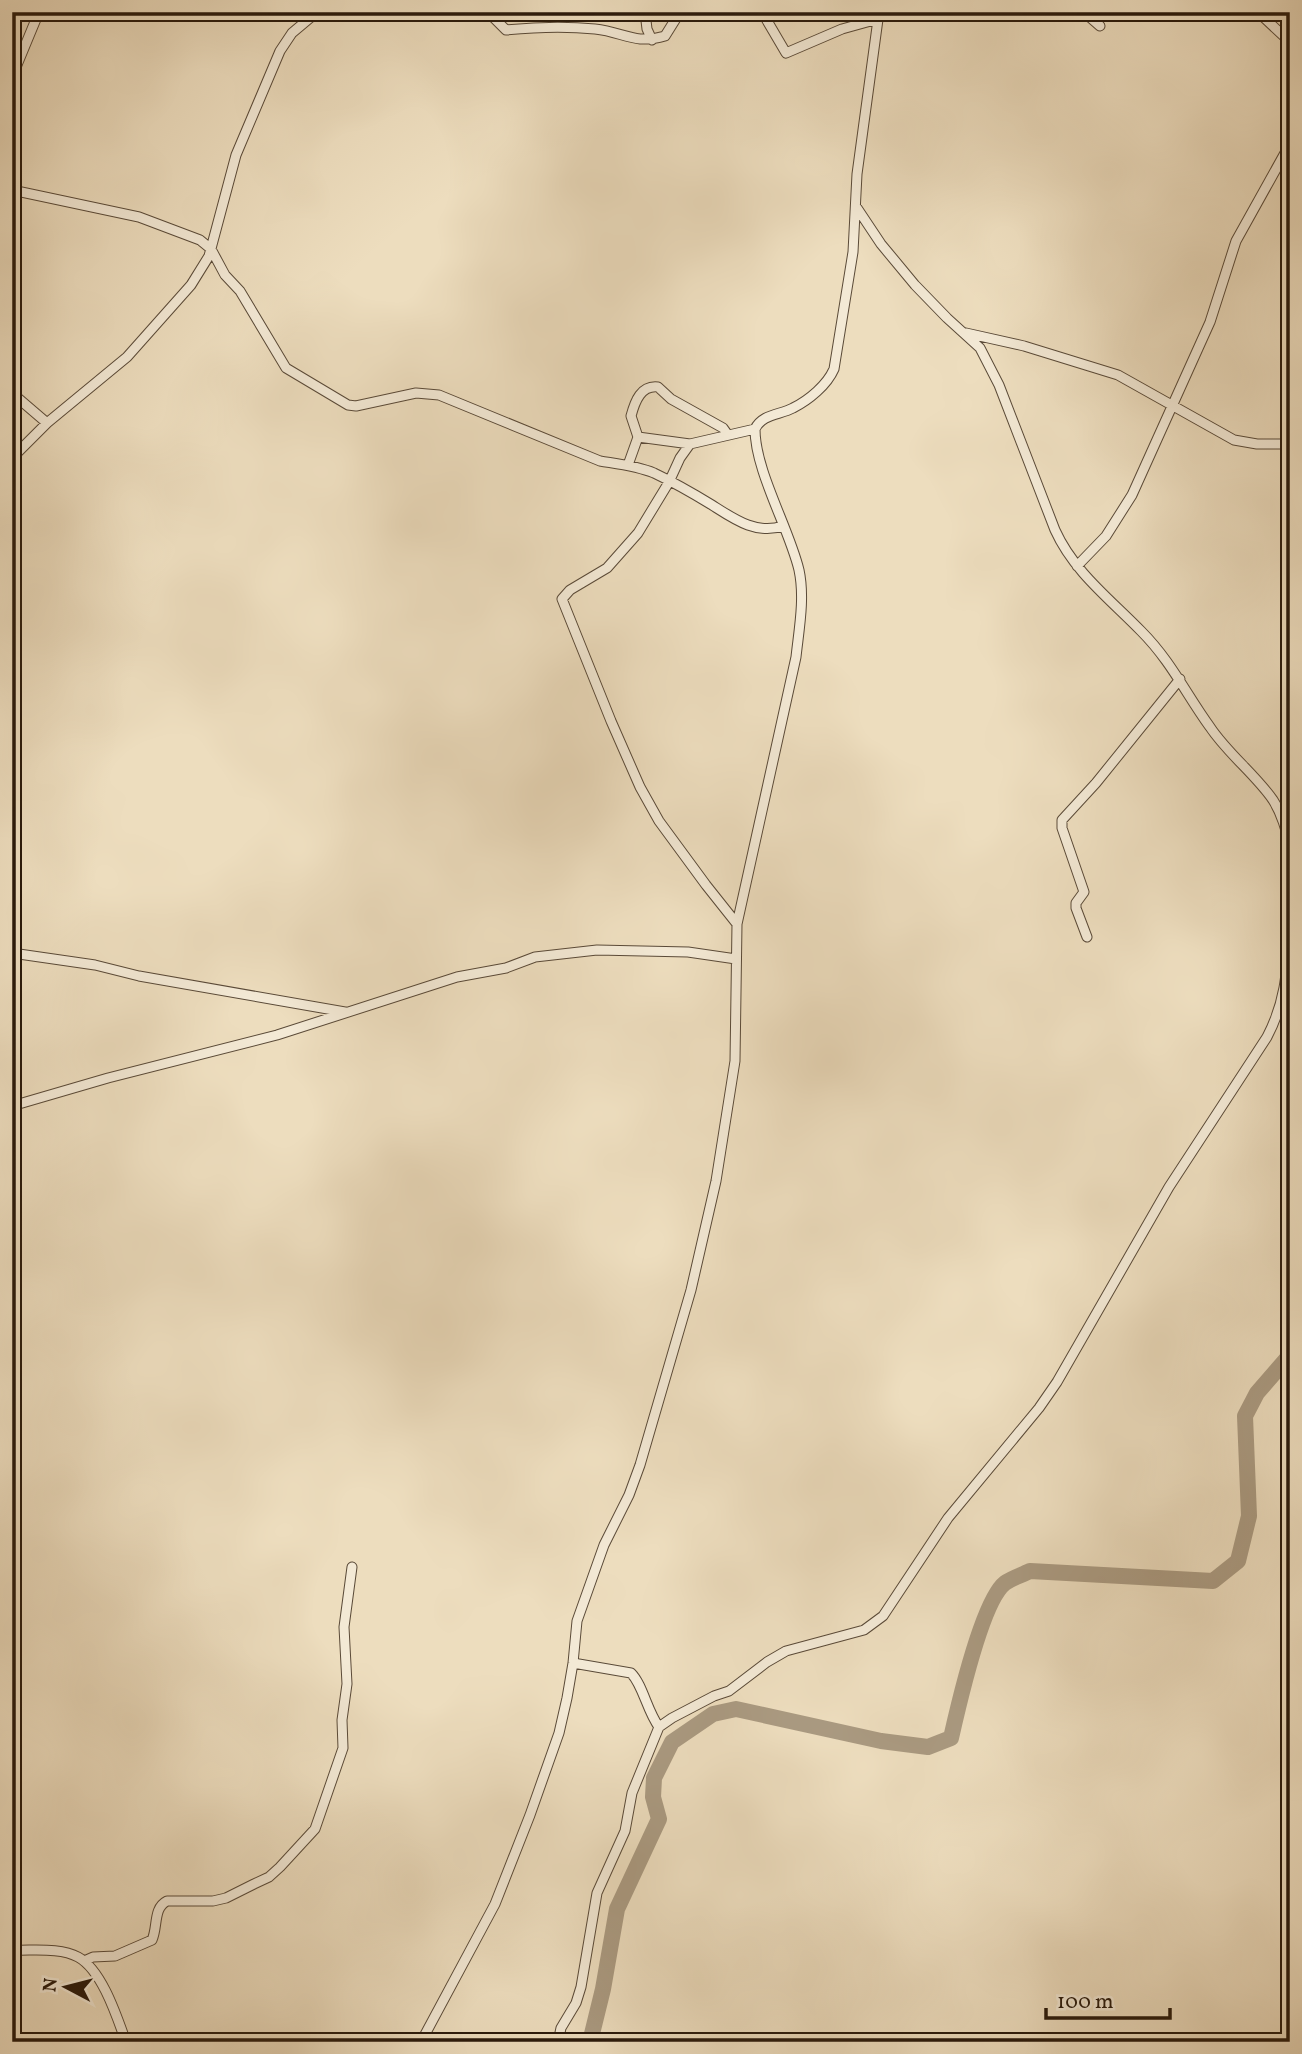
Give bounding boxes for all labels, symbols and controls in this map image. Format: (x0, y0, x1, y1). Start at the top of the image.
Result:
north arrow (32, 1952, 102, 2022)
text: N (37, 1977, 65, 1994)
scale bar (1046, 1977, 1171, 2021)
text: 100 m (1057, 1988, 1114, 2017)

